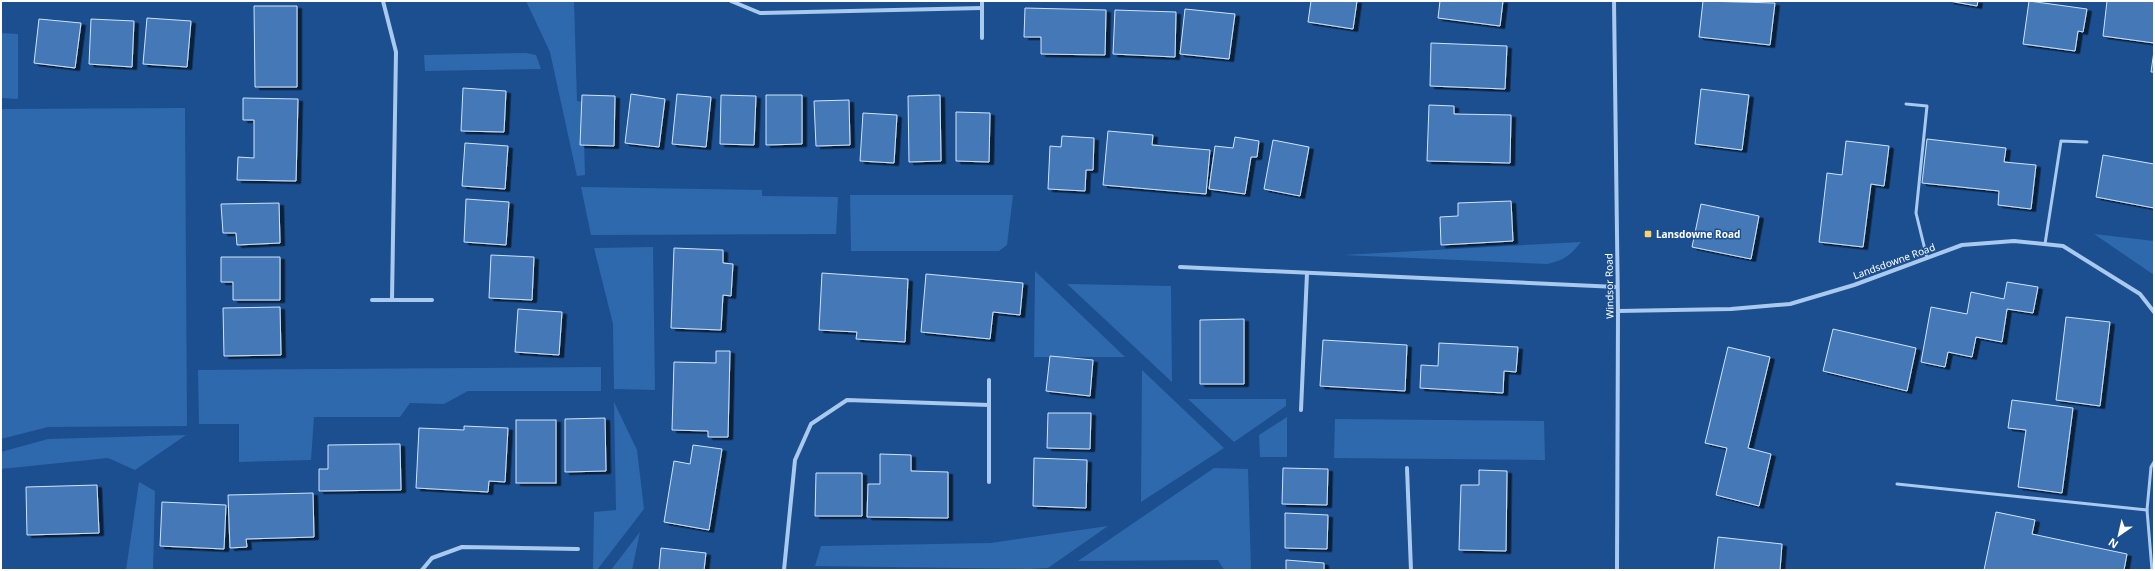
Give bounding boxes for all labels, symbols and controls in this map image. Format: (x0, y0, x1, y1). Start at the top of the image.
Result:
place label: Lansdowne Road (1656, 227, 1740, 241)
marker: Lansdowne Road (1643, 229, 1653, 239)
street label: Landsdowne Road (1851, 240, 1937, 282)
street label: Windsor Road (1601, 253, 1617, 319)
north arrow (2099, 515, 2139, 555)
text: N (2105, 535, 2121, 552)

